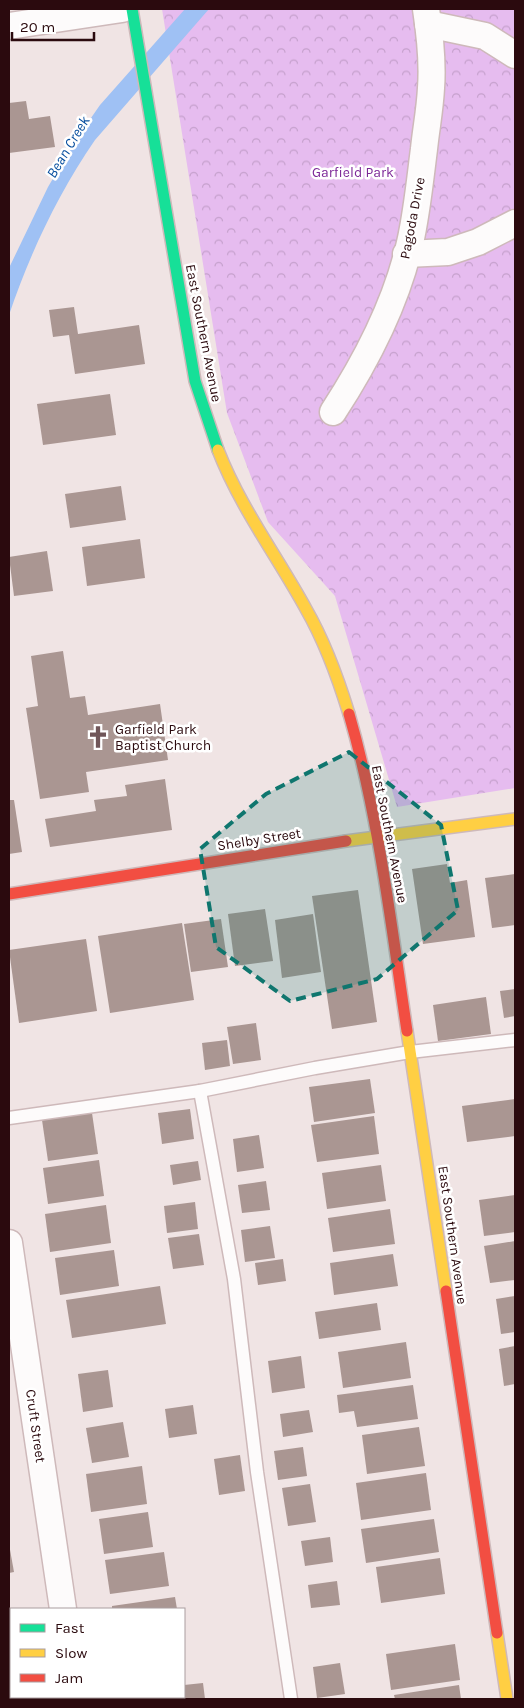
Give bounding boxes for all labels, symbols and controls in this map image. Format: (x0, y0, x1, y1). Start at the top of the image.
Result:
scale bar (12, 10, 95, 42)
text: 20 m (20, 18, 55, 36)
water label: Bean Creek (42, 112, 94, 181)
park label: Garfield Park (312, 164, 394, 181)
street label: Pagoda Drive (396, 176, 429, 260)
street label: East Southern Avenue (182, 263, 225, 403)
place label: Garfield Park Baptist Church (115, 721, 211, 754)
church icon: Garfield Park Baptist Church (85, 724, 111, 750)
street label: East Southern Avenue (368, 764, 411, 904)
street label: Shelby Street (216, 824, 302, 855)
street label: East Southern Avenue (434, 1165, 471, 1306)
street label: Cruft Street (22, 1388, 49, 1464)
legend (10, 1608, 185, 1698)
text: Fast (55, 1619, 85, 1637)
text: Slow (55, 1644, 87, 1662)
text: Jam (55, 1669, 83, 1687)

